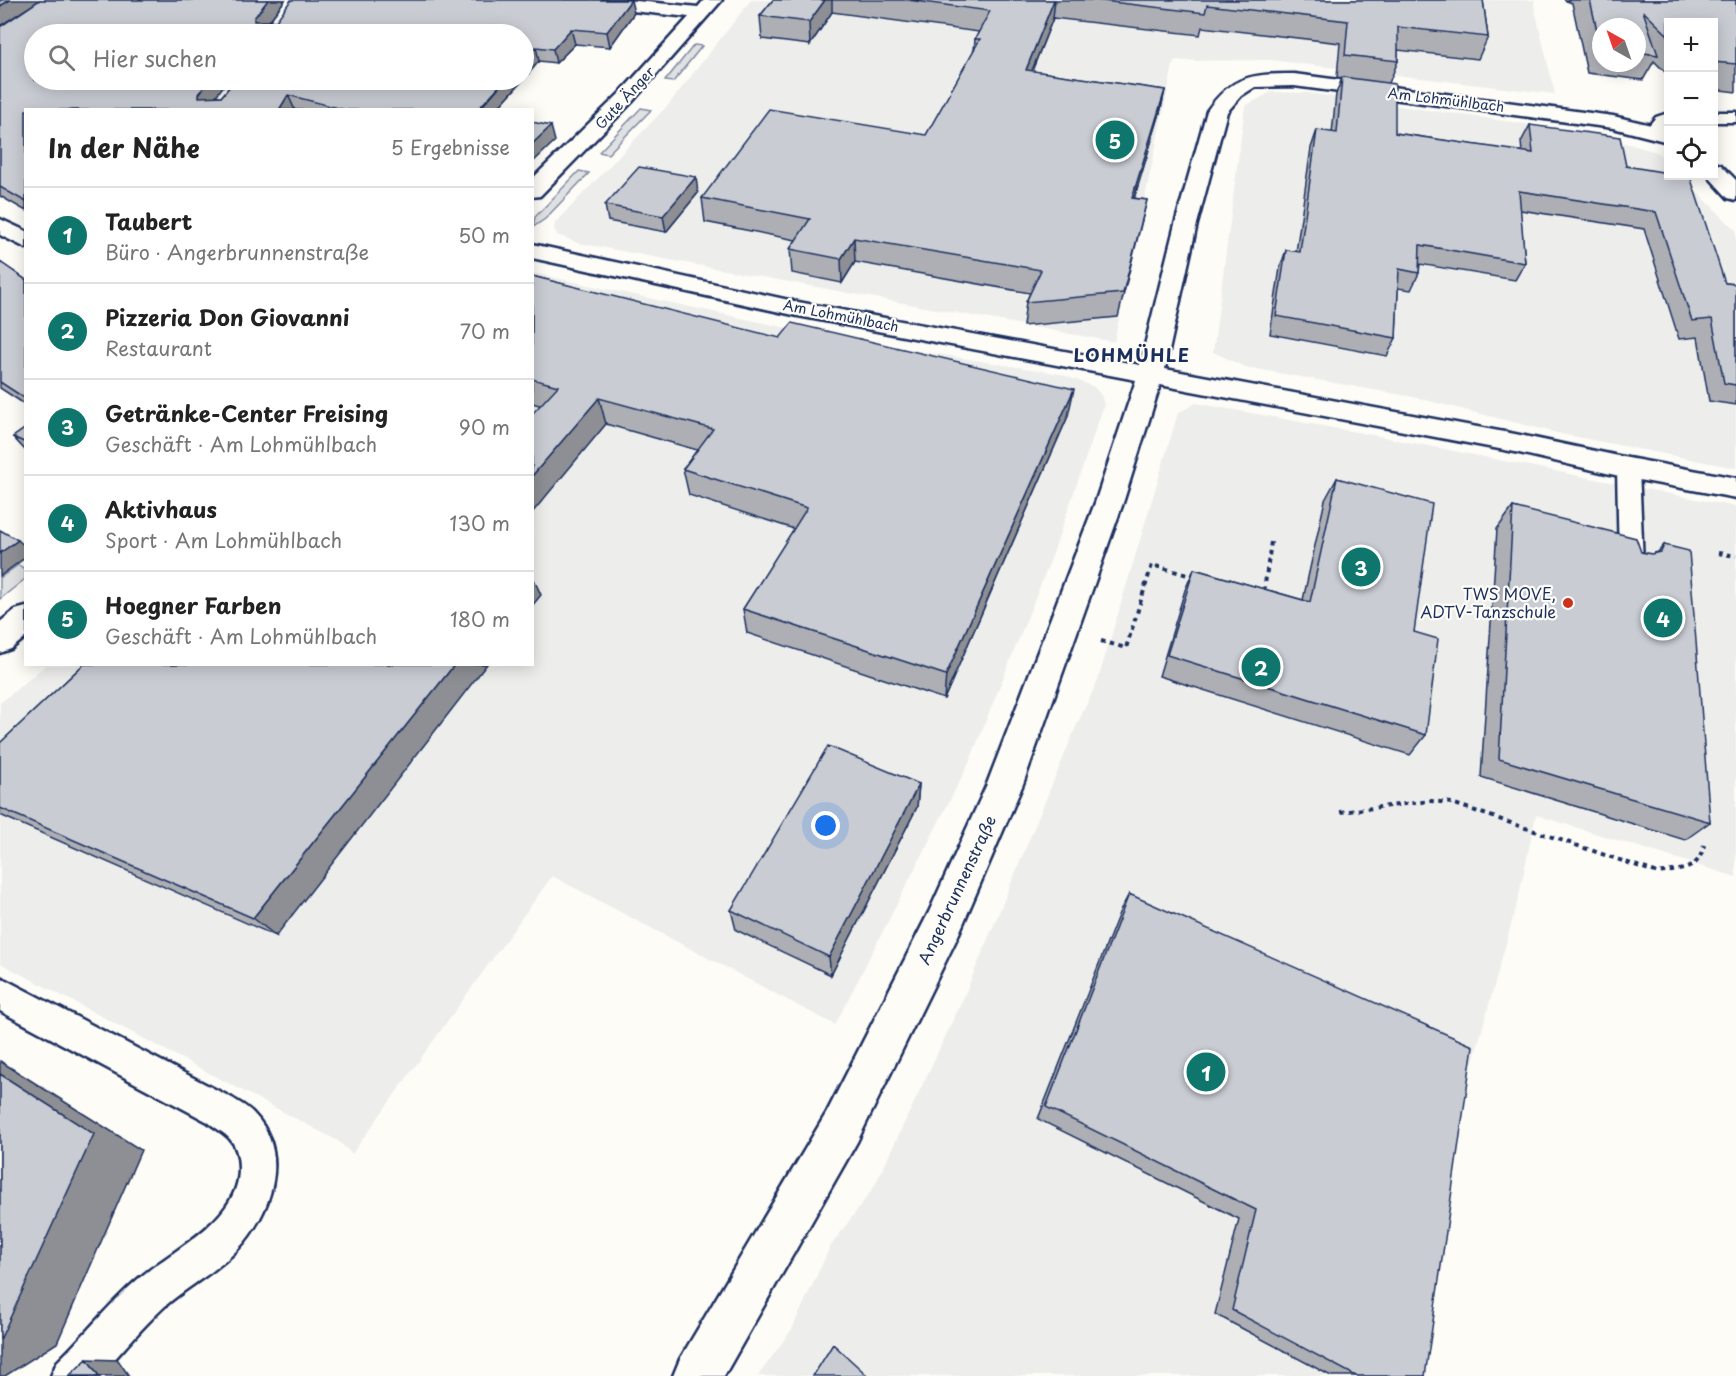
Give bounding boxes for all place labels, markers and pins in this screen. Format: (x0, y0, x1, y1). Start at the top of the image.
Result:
pin: 5 (1096, 118, 1134, 162)
pin: 3 (1342, 544, 1380, 590)
place label: TWS MOVE, ADTV-Tanzschule (1420, 581, 1556, 623)
marker: TWS MOVE, ADTV-Tanzschule (1561, 596, 1575, 610)
pin: 4 (1644, 596, 1682, 640)
pin: 2 (1242, 644, 1280, 690)
pin: 1 (1186, 1050, 1226, 1094)

